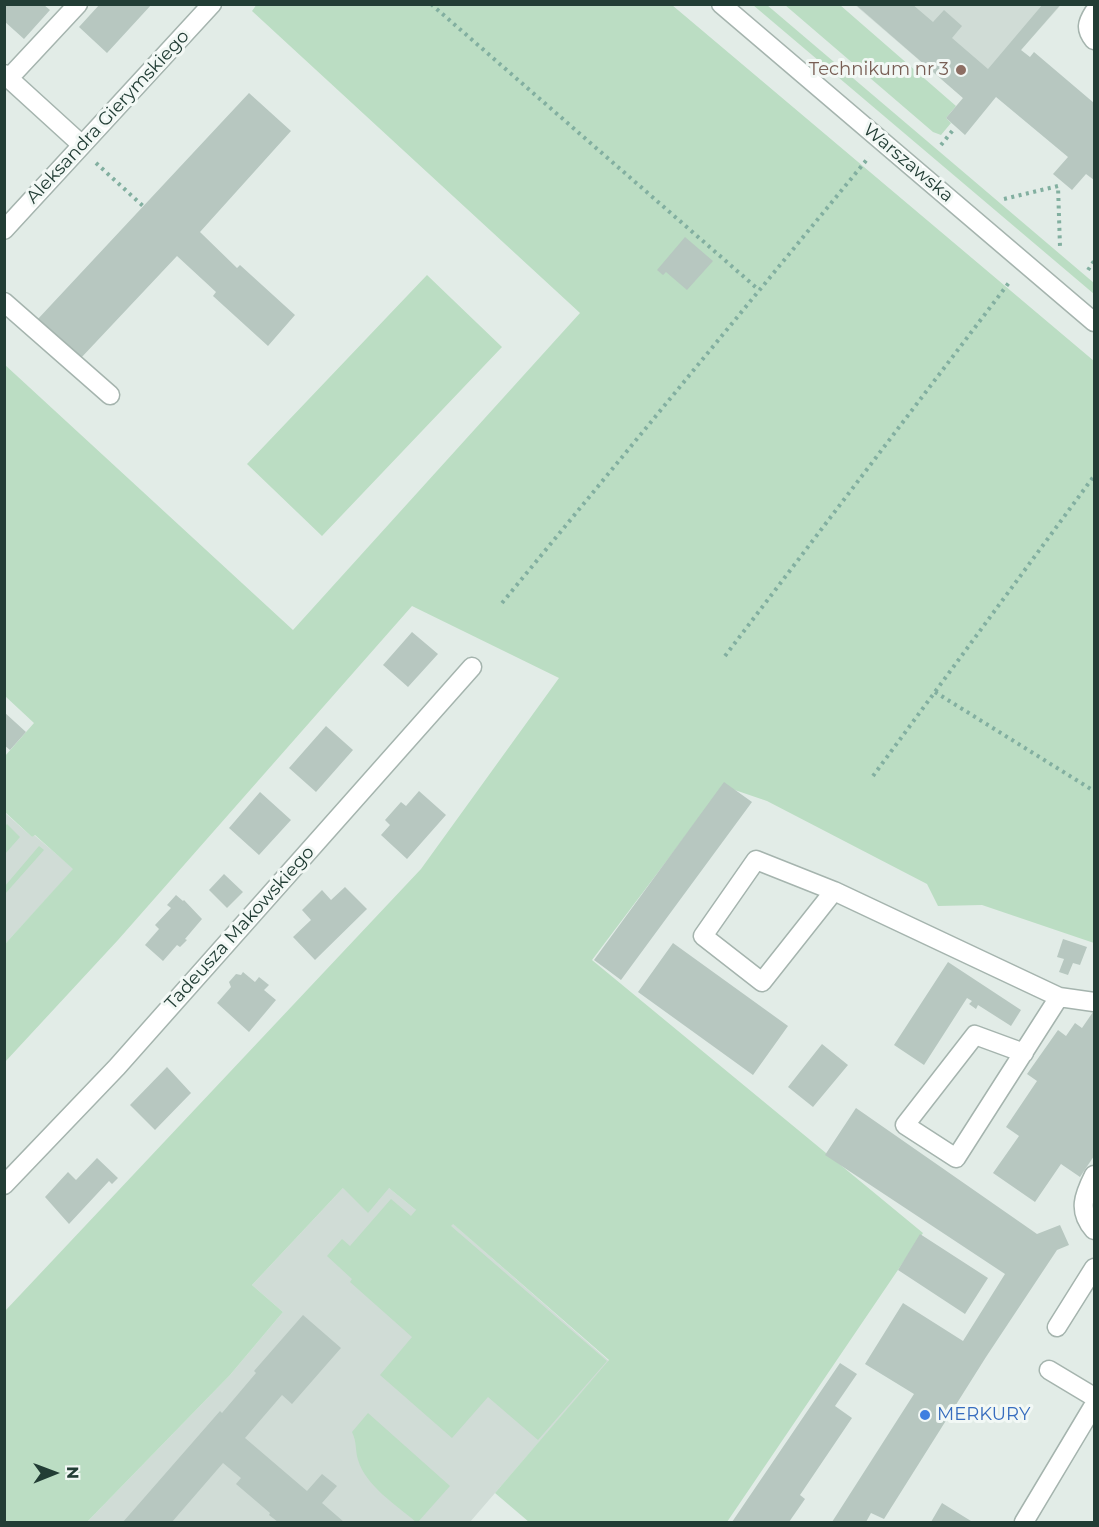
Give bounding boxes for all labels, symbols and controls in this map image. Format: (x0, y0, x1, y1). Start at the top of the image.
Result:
street label: Aleksandra Gierymskiego (22, 26, 194, 208)
place label: Technikum nr 3 (809, 59, 949, 81)
marker: Technikum nr 3 (954, 63, 968, 77)
street label: Warszawska (859, 119, 957, 207)
street label: Tadeusza Makowskiego (161, 842, 319, 1014)
place label: MERKURY (937, 1404, 1030, 1426)
marker: MERKURY (918, 1408, 932, 1422)
north arrow (24, 1443, 84, 1503)
text: N (63, 1466, 82, 1479)

